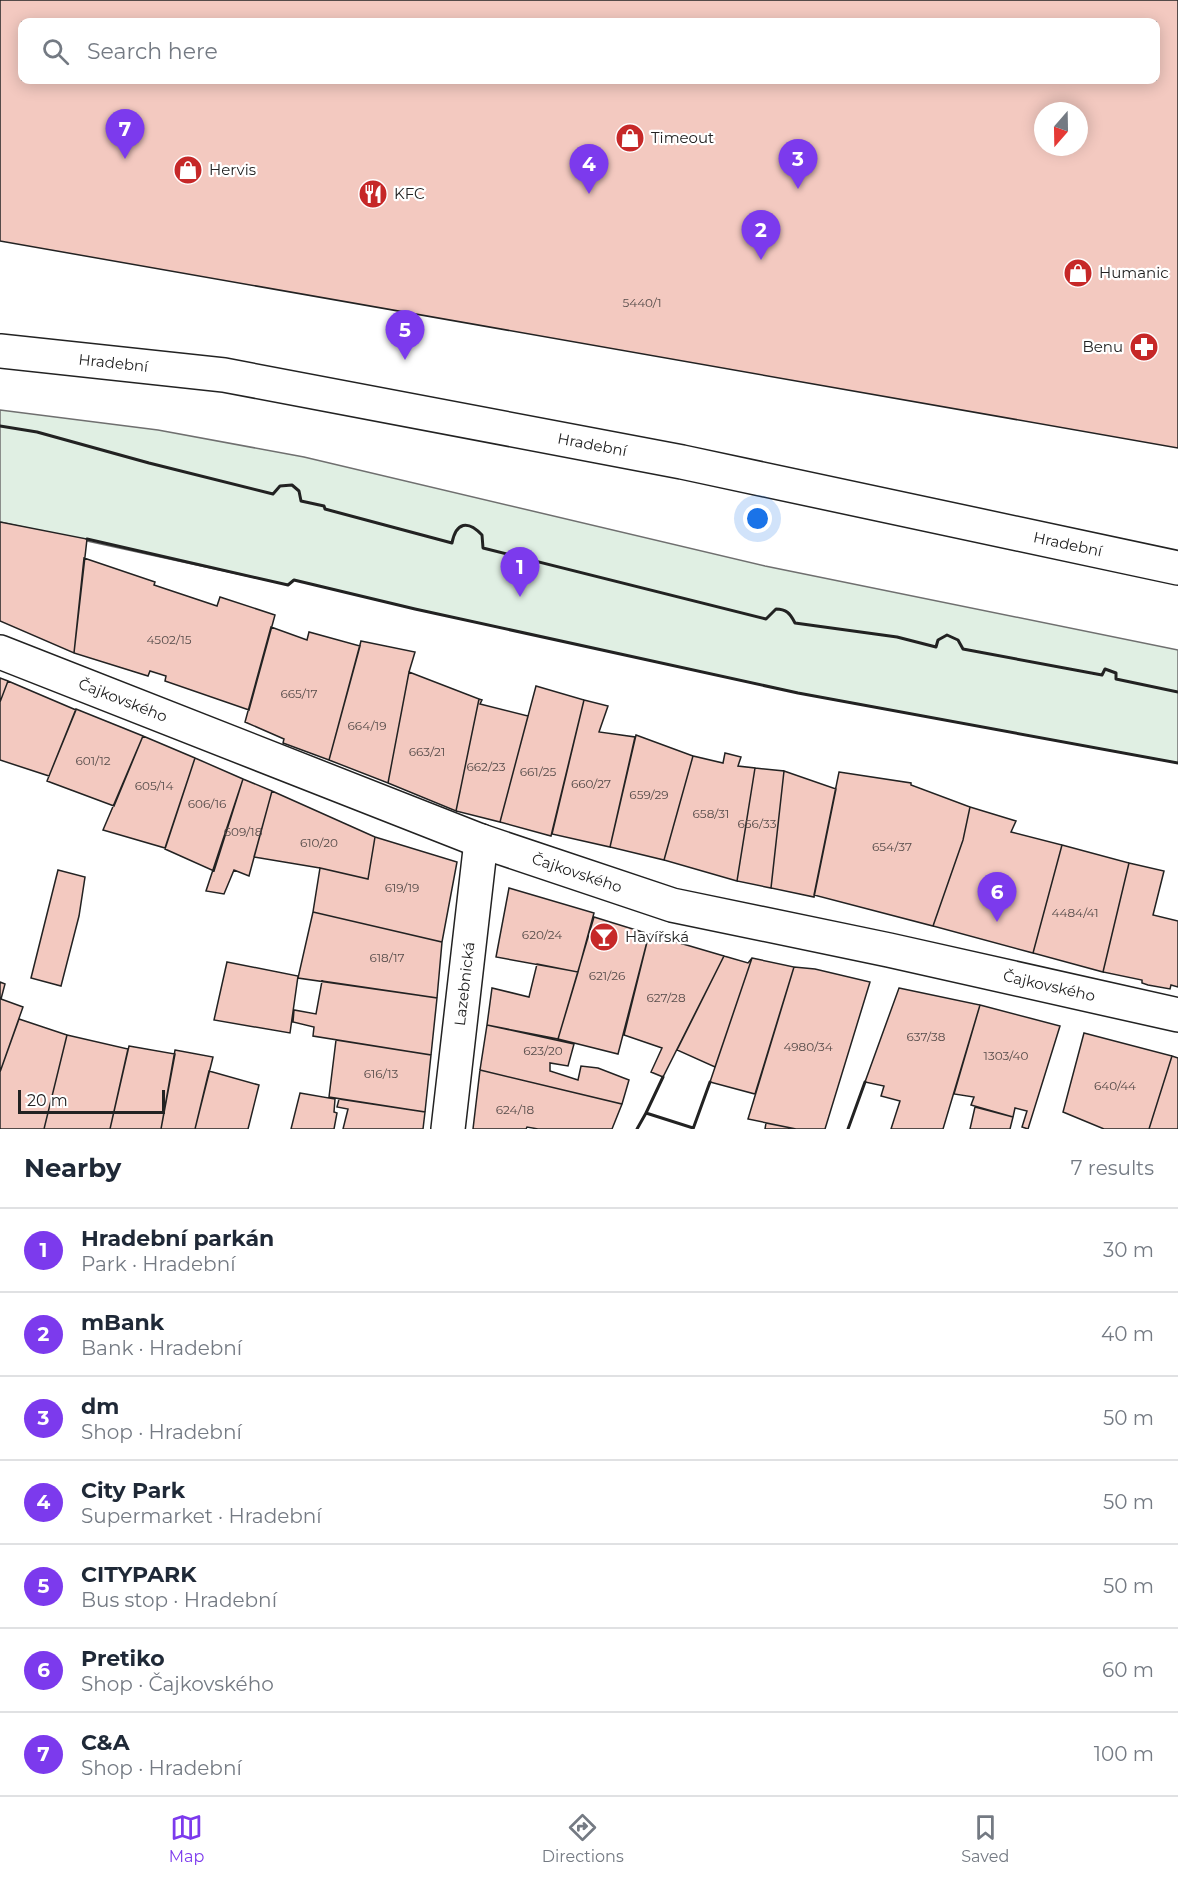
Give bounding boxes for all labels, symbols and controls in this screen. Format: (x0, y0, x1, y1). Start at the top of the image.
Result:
search box (18, 18, 1160, 84)
icon: search (39, 35, 72, 68)
text: Search here (87, 38, 218, 65)
north arrow (1034, 102, 1088, 156)
pin: 7 (106, 110, 144, 159)
shop icon: Timeout (614, 122, 646, 154)
place label: Timeout (651, 128, 714, 147)
pin: 3 (778, 140, 818, 189)
pin: 4 (570, 144, 608, 194)
shop icon: Hervis (172, 154, 204, 186)
place label: Hervis (209, 160, 256, 179)
restaurant icon: KFC (357, 178, 389, 210)
place label: KFC (394, 184, 425, 203)
pin: 2 (742, 210, 780, 260)
shop icon: Humanic (1062, 257, 1094, 289)
place label: Humanic (1099, 263, 1169, 282)
house number: 5440/1 (622, 295, 662, 310)
pin: 5 (386, 310, 424, 360)
pharmacy icon: Benu (1128, 331, 1160, 363)
place label: Benu (1082, 337, 1123, 356)
street label: Hradební (78, 349, 150, 376)
street label: Hradební (556, 429, 629, 460)
your location (743, 504, 772, 533)
street label: Hradební (1032, 527, 1105, 561)
pin: 1 (500, 548, 540, 597)
house number: 4502/15 (146, 632, 192, 647)
street label: Čajkovského (76, 674, 170, 726)
house number: 665/17 (280, 686, 318, 701)
house number: 664/19 (348, 718, 386, 733)
house number: 663/21 (409, 744, 445, 759)
house number: 601/12 (75, 753, 111, 768)
house number: 662/23 (466, 759, 506, 774)
house number: 661/25 (520, 764, 556, 779)
house number: 660/27 (571, 776, 611, 791)
house number: 605/14 (135, 778, 173, 793)
house number: 659/29 (629, 787, 669, 802)
house number: 606/16 (188, 796, 226, 811)
house number: 658/31 (693, 806, 729, 821)
house number: 656/33 (737, 816, 777, 831)
house number: 609/18 (224, 824, 263, 839)
house number: 610/20 (300, 835, 338, 850)
house number: 654/37 (872, 839, 912, 854)
street label: Čajkovského (530, 849, 625, 897)
pin: 6 (978, 872, 1016, 922)
house number: 619/19 (385, 880, 419, 895)
house number: 4484/41 (1051, 905, 1099, 920)
bar icon: Havířská (588, 921, 620, 953)
house number: 620/24 (522, 927, 562, 942)
place label: Havířská (625, 927, 689, 946)
street label: Lazebnická (450, 941, 478, 1027)
house number: 618/17 (369, 950, 405, 965)
street label: Čajkovského (1001, 966, 1097, 1005)
house number: 621/26 (589, 968, 625, 983)
house number: 627/28 (646, 990, 686, 1005)
house number: 637/38 (907, 1029, 946, 1044)
house number: 4980/34 (783, 1039, 833, 1054)
house number: 623/20 (523, 1043, 563, 1058)
house number: 1303/40 (984, 1048, 1028, 1063)
house number: 616/13 (364, 1066, 398, 1081)
house number: 640/44 (1094, 1078, 1136, 1093)
scale bar (18, 1087, 165, 1114)
text: 20 m (27, 1091, 68, 1110)
house number: 624/18 (496, 1102, 535, 1117)
text: Nearby (24, 1152, 121, 1184)
text: 7 results (1071, 1156, 1154, 1180)
text: Hradební parkán (81, 1225, 274, 1252)
text: 1 (40, 1238, 47, 1262)
text: 30 m (1103, 1238, 1154, 1262)
text: Park · Hradební (81, 1252, 236, 1276)
text: mBank (81, 1309, 164, 1336)
text: 2 (38, 1322, 49, 1346)
text: 40 m (1101, 1322, 1154, 1346)
text: Bank · Hradební (81, 1336, 242, 1360)
text: dm (81, 1393, 119, 1420)
text: 3 (38, 1406, 49, 1430)
text: 50 m (1103, 1406, 1154, 1430)
text: Shop · Hradební (81, 1420, 242, 1444)
text: City Park (81, 1477, 185, 1504)
text: 4 (37, 1490, 50, 1514)
text: 50 m (1103, 1490, 1154, 1514)
text: Supermarket · Hradební (81, 1504, 322, 1528)
text: CITYPARK (81, 1561, 197, 1588)
text: 5 (38, 1574, 49, 1598)
text: 50 m (1103, 1574, 1154, 1598)
text: Bus stop · Hradební (81, 1588, 277, 1612)
text: Pretiko (81, 1645, 165, 1672)
text: 6 (37, 1658, 50, 1682)
text: 60 m (1102, 1658, 1154, 1682)
text: Shop · Čajkovského (81, 1672, 274, 1696)
text: C&A (81, 1729, 130, 1756)
text: 7 (37, 1742, 50, 1766)
text: 100 m (1094, 1742, 1154, 1766)
text: Shop · Hradební (81, 1756, 242, 1780)
tab: Map (169, 1811, 204, 1866)
tab: Directions (542, 1811, 624, 1866)
tab: Saved (961, 1811, 1009, 1866)

